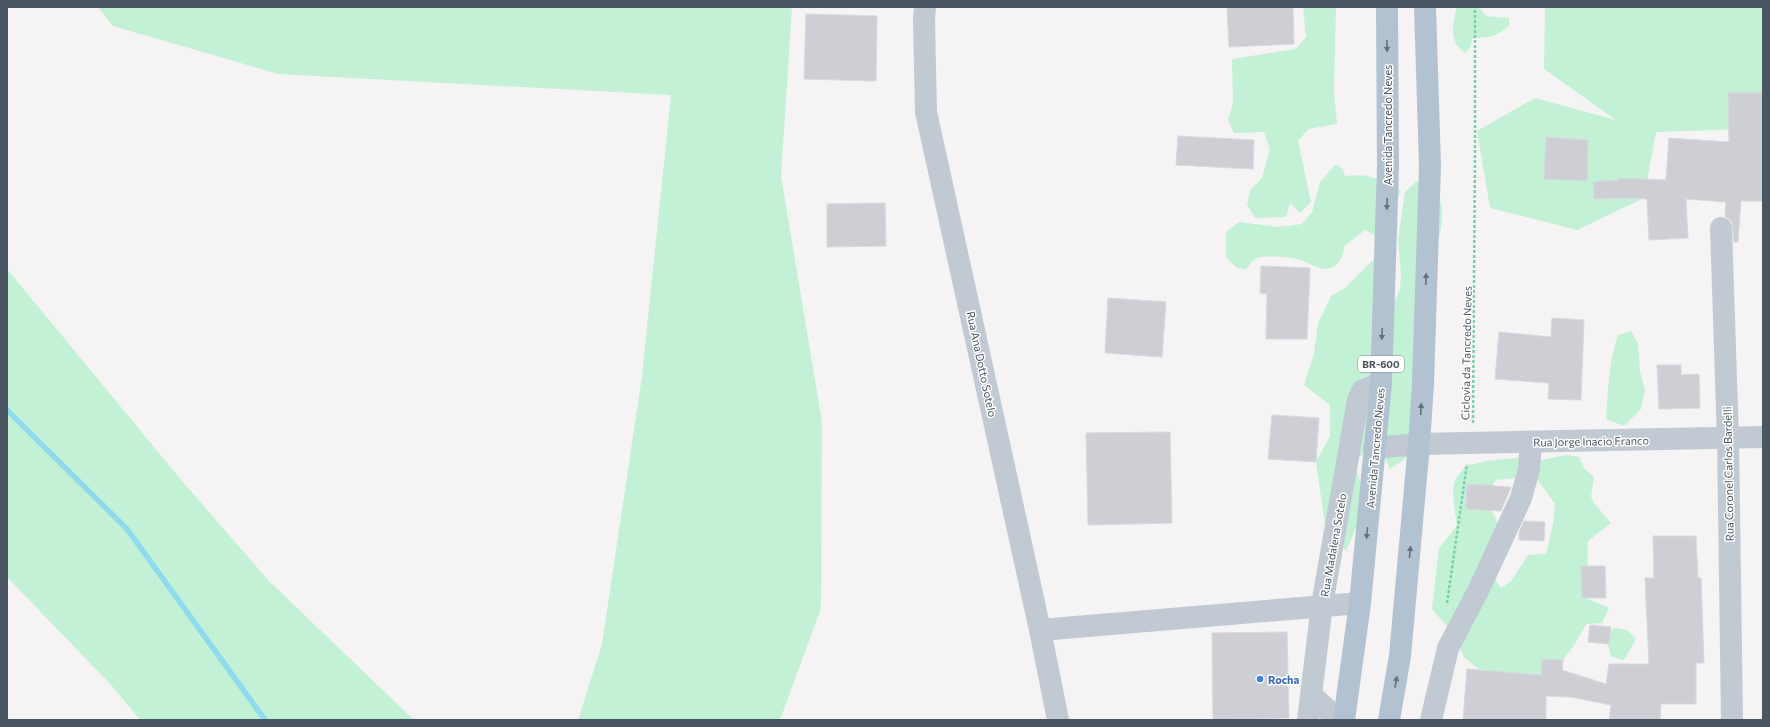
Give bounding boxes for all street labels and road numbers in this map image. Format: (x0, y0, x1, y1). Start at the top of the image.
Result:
street label: Avenida Tancredo Neves (1381, 65, 1394, 185)
street label: Ciclovia da Tancredo Neves (1458, 286, 1474, 420)
street label: Rua Ana Dotto Sotelo (964, 310, 1000, 419)
road number: BR-600 (1358, 356, 1404, 372)
street label: Avenida Tancredo Neves (1363, 387, 1387, 509)
street label: Rua Coronel Carlos Bardelli (1720, 406, 1736, 542)
street label: Rua Jorge Inacio Franco (1533, 433, 1649, 450)
street label: Rua Madalena Sotelo (1317, 492, 1349, 598)

